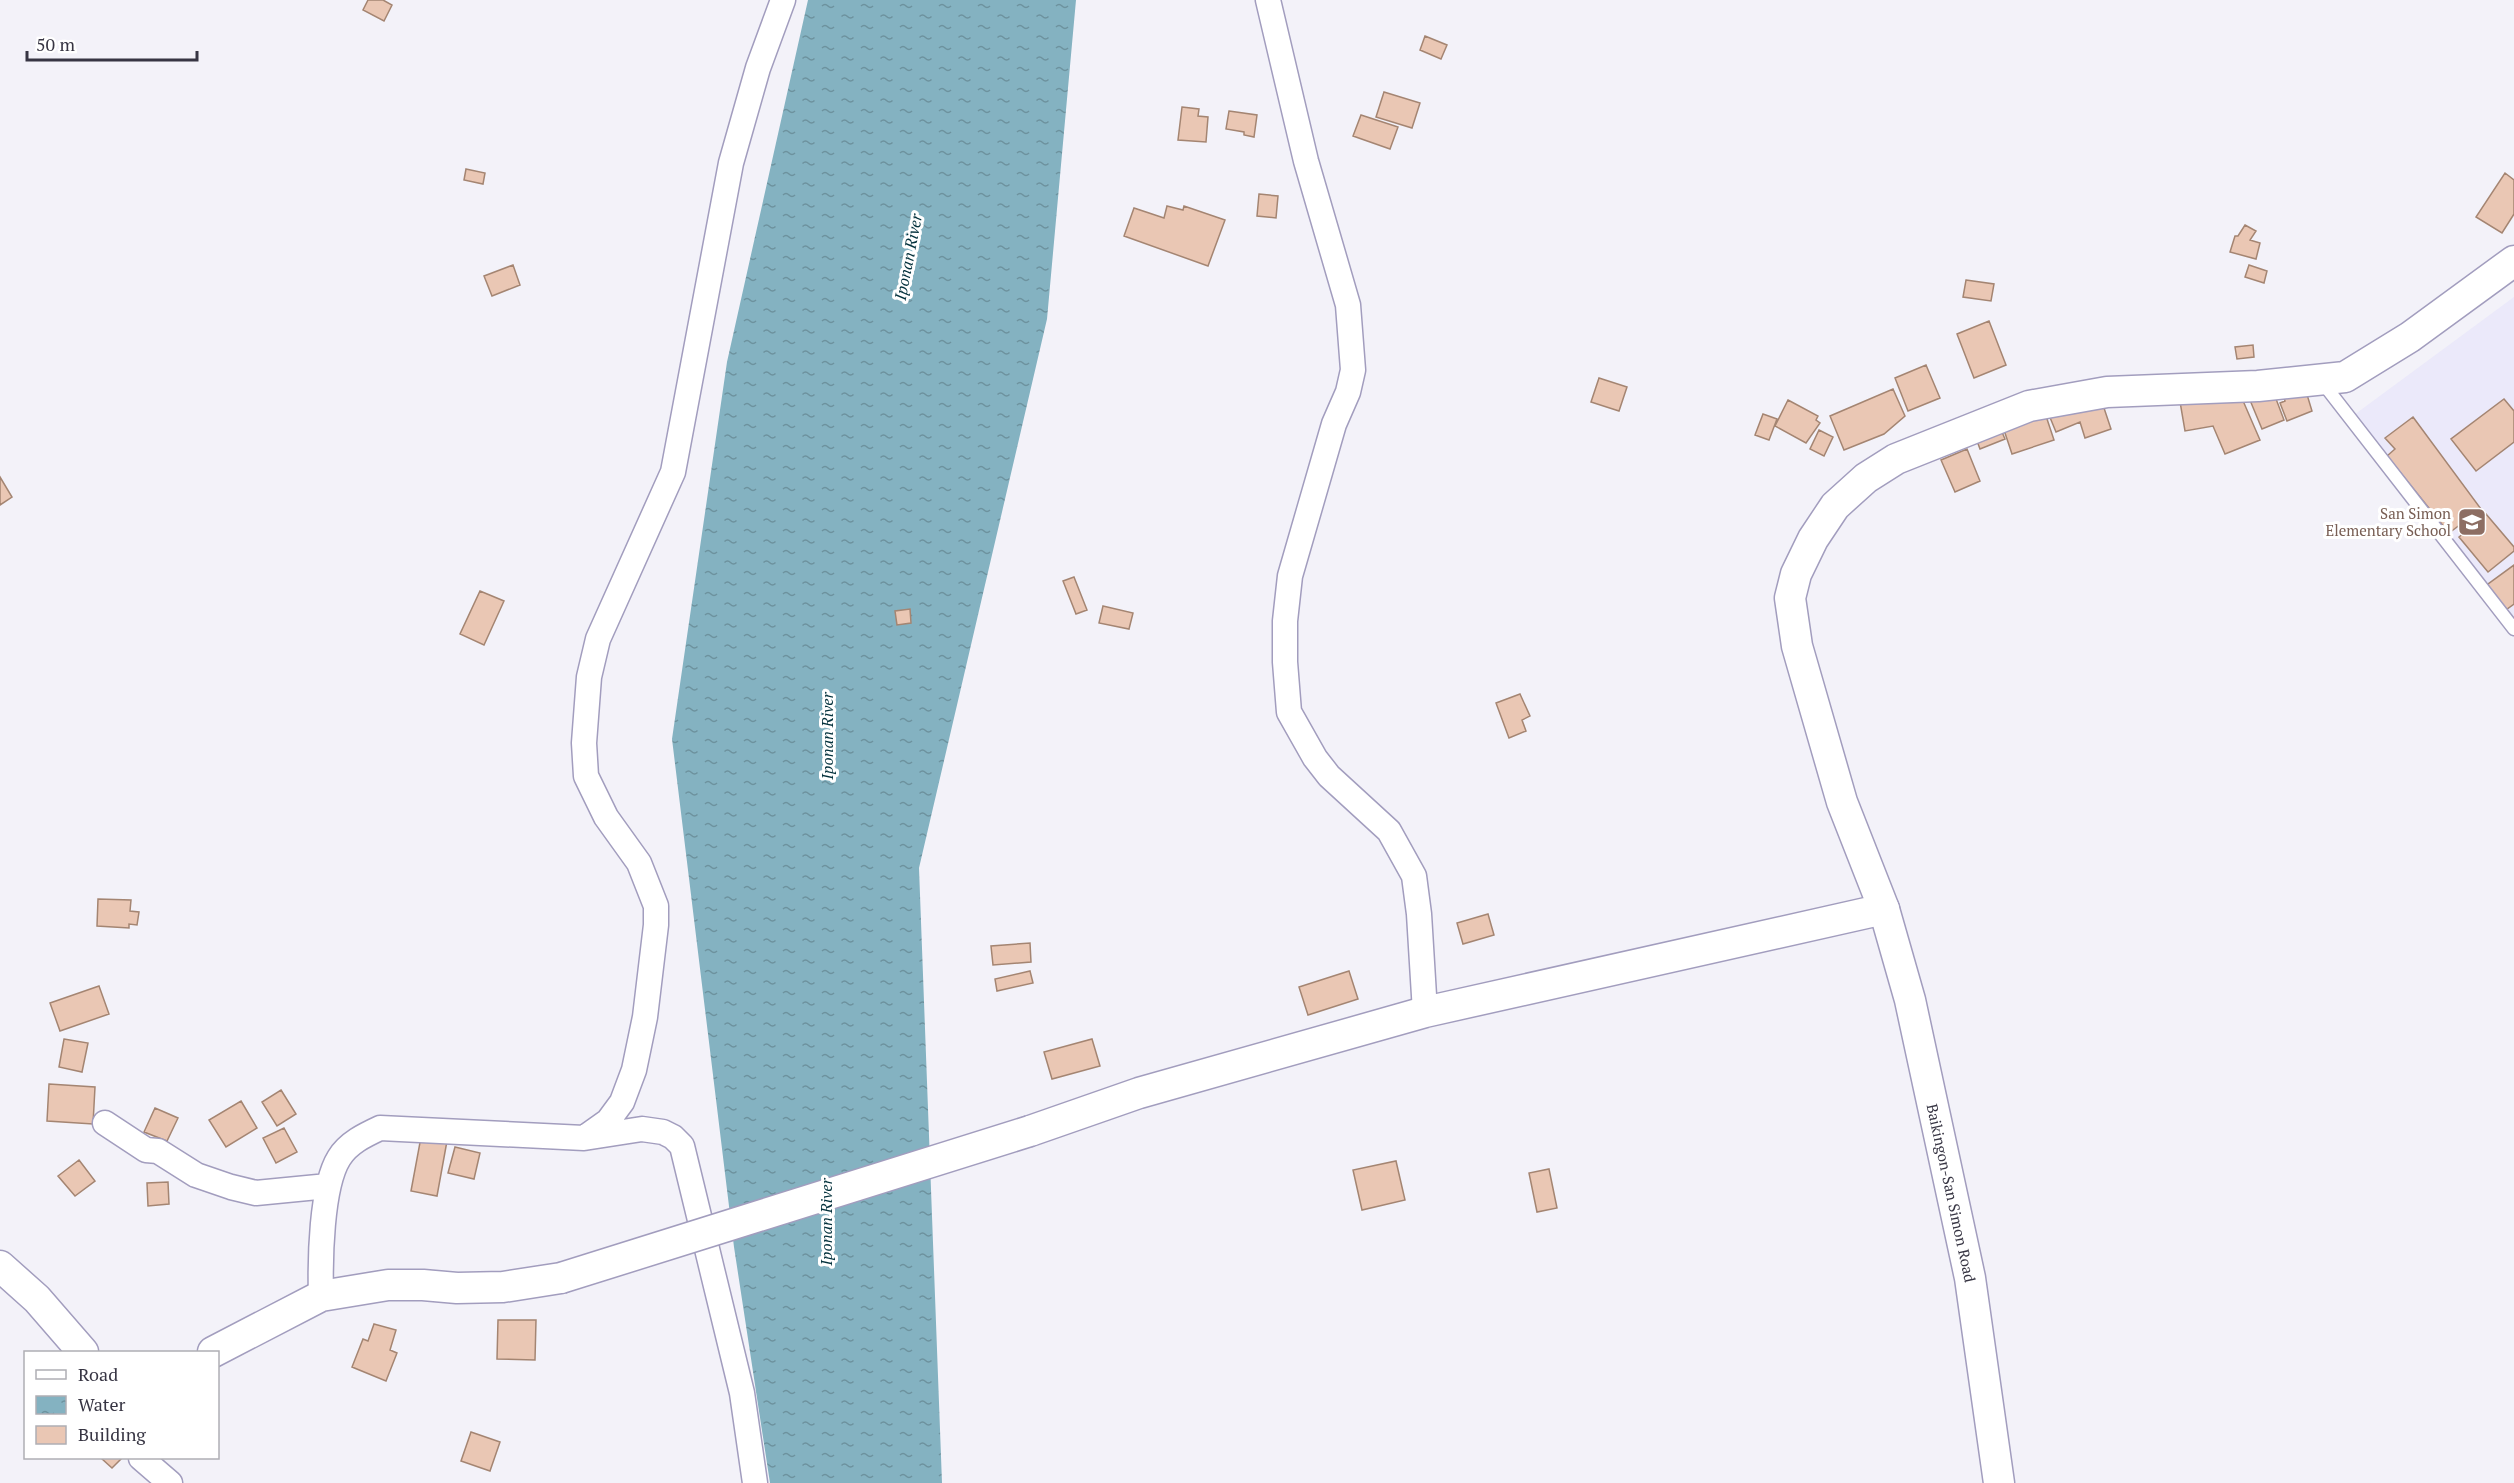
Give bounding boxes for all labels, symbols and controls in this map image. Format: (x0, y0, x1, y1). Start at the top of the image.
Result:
scale bar (27, 24, 196, 62)
text: 50 m (36, 32, 76, 56)
water label: Iponan River (889, 211, 927, 303)
place label: San Simon Elementary School (2325, 503, 2451, 540)
school or university icon: San Simon Elementary School (2456, 506, 2488, 538)
water label: Iponan River (816, 692, 838, 781)
street label: Baikingon-San Simon Road (1923, 1102, 1981, 1284)
water label: Iponan River (815, 1178, 837, 1267)
legend (24, 1351, 219, 1459)
text: Road (78, 1362, 118, 1386)
text: Water (78, 1392, 125, 1416)
text: Building (78, 1422, 146, 1446)

